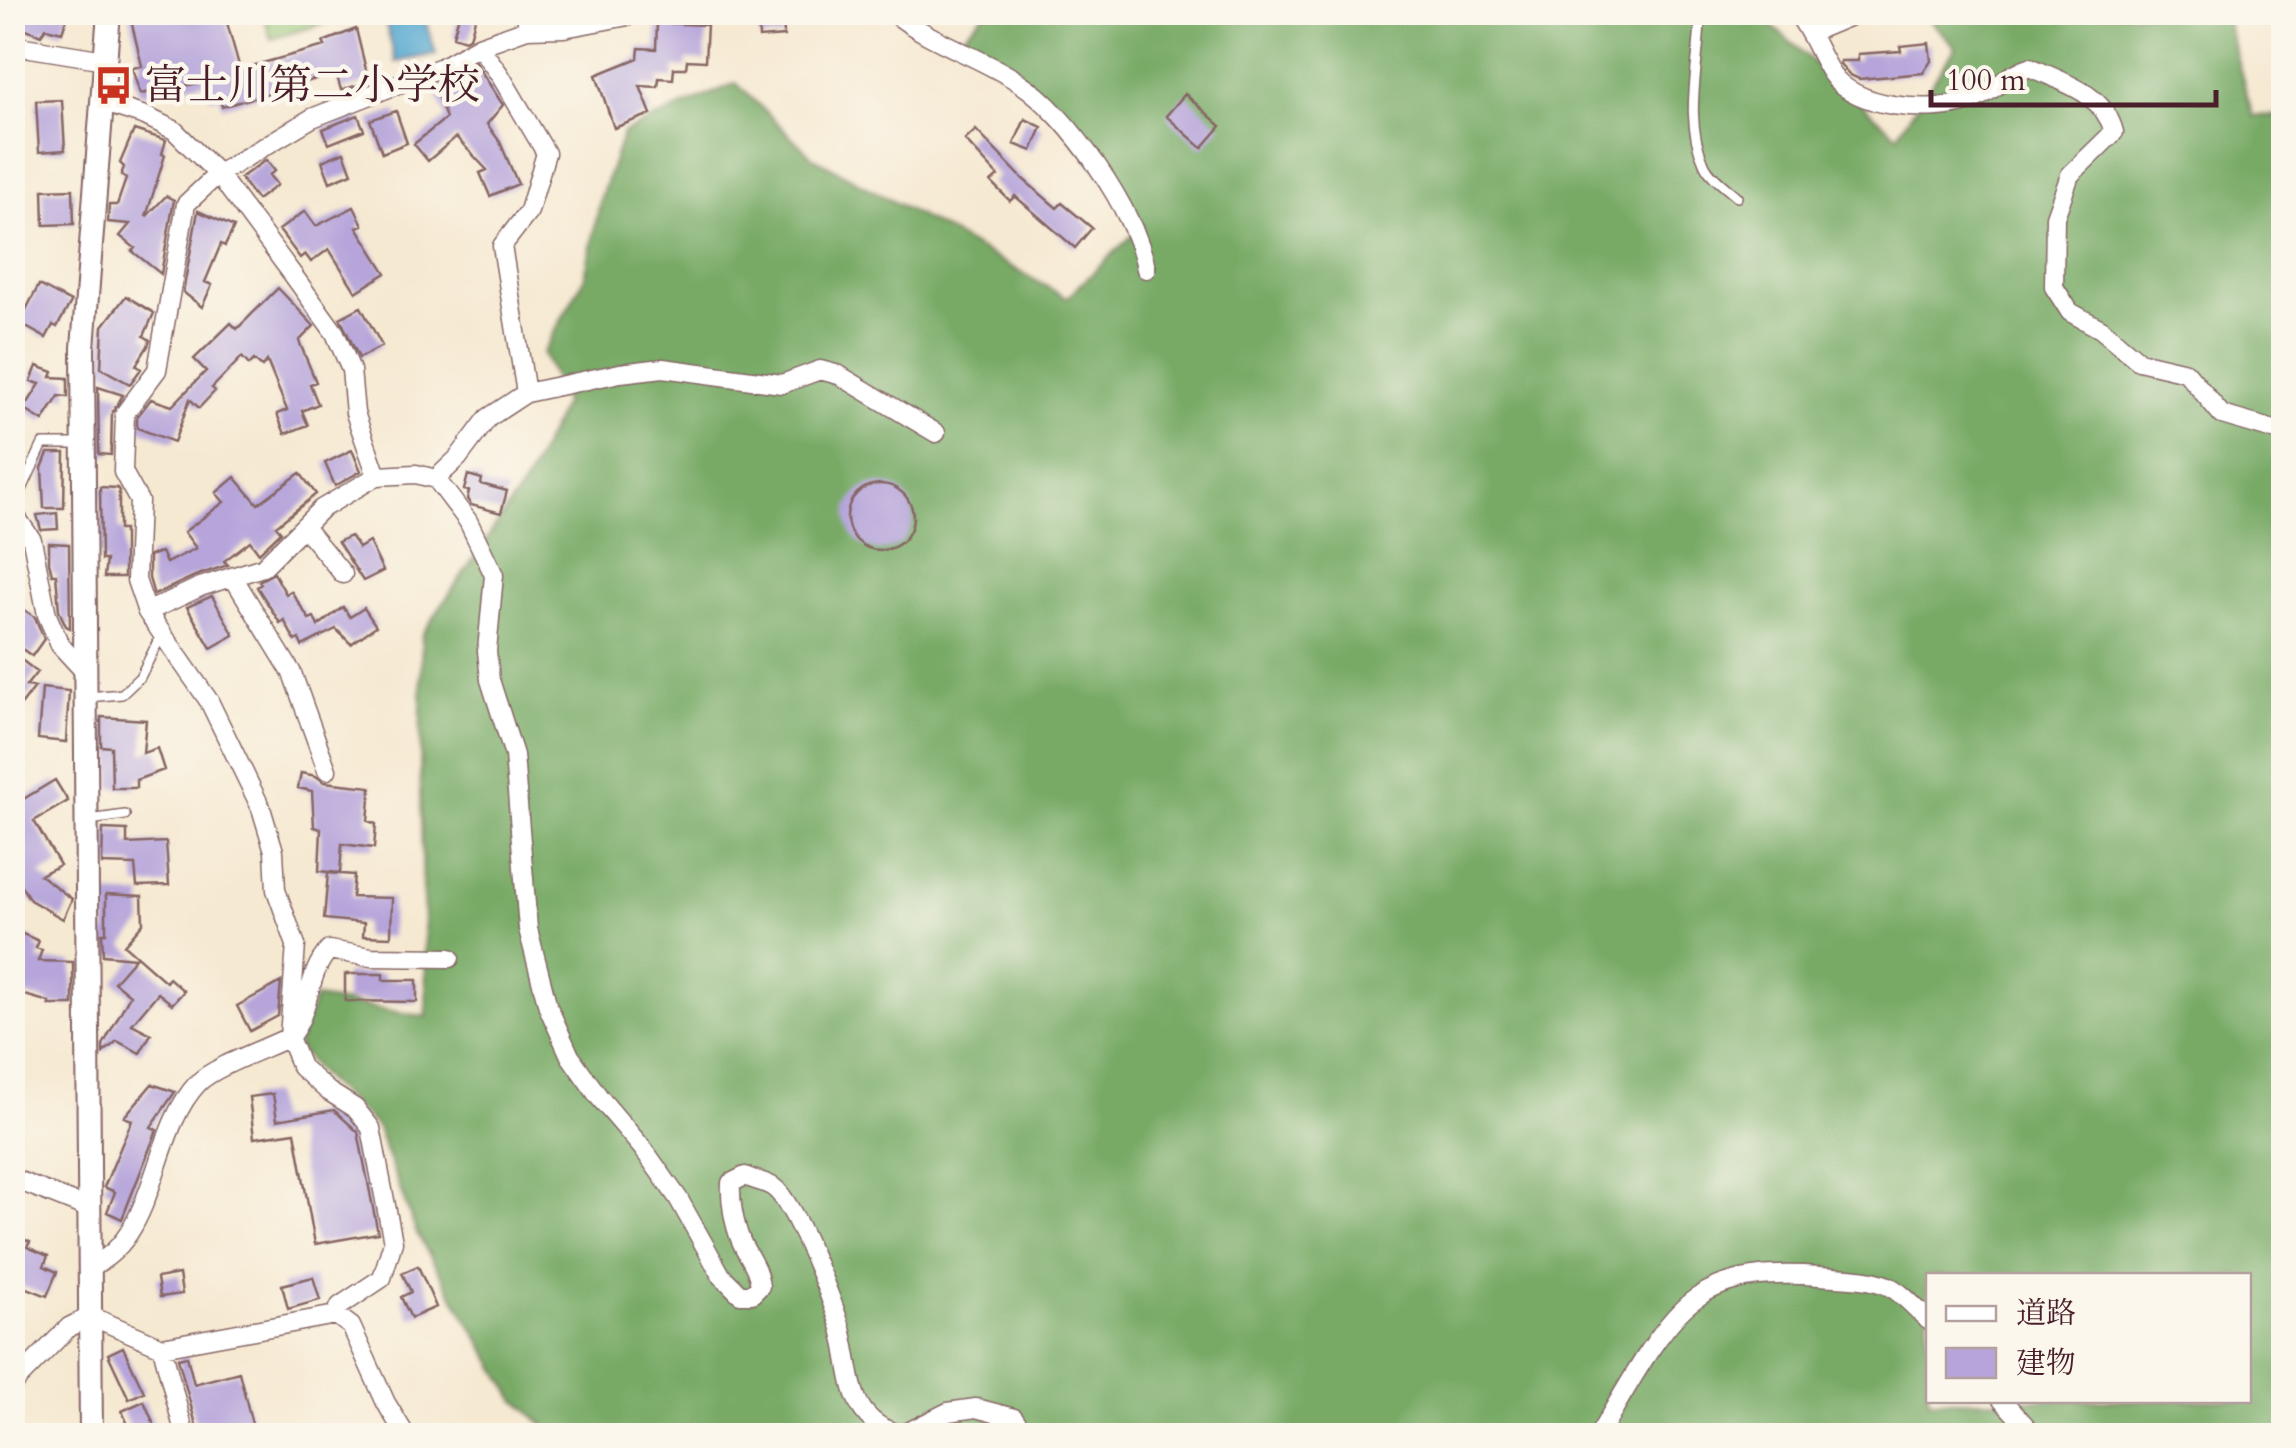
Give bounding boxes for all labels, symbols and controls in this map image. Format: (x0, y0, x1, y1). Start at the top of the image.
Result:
scale bar (1931, 45, 2216, 107)
place label: 富士川第二小学校 (144, 57, 480, 114)
text: 100 m (1946, 60, 2026, 101)
bus stop icon: 富士川第二小学校 (93, 64, 135, 106)
legend (1926, 1273, 2251, 1403)
text: 道路 (2016, 1293, 2076, 1334)
text: 建物 (2016, 1343, 2076, 1384)

